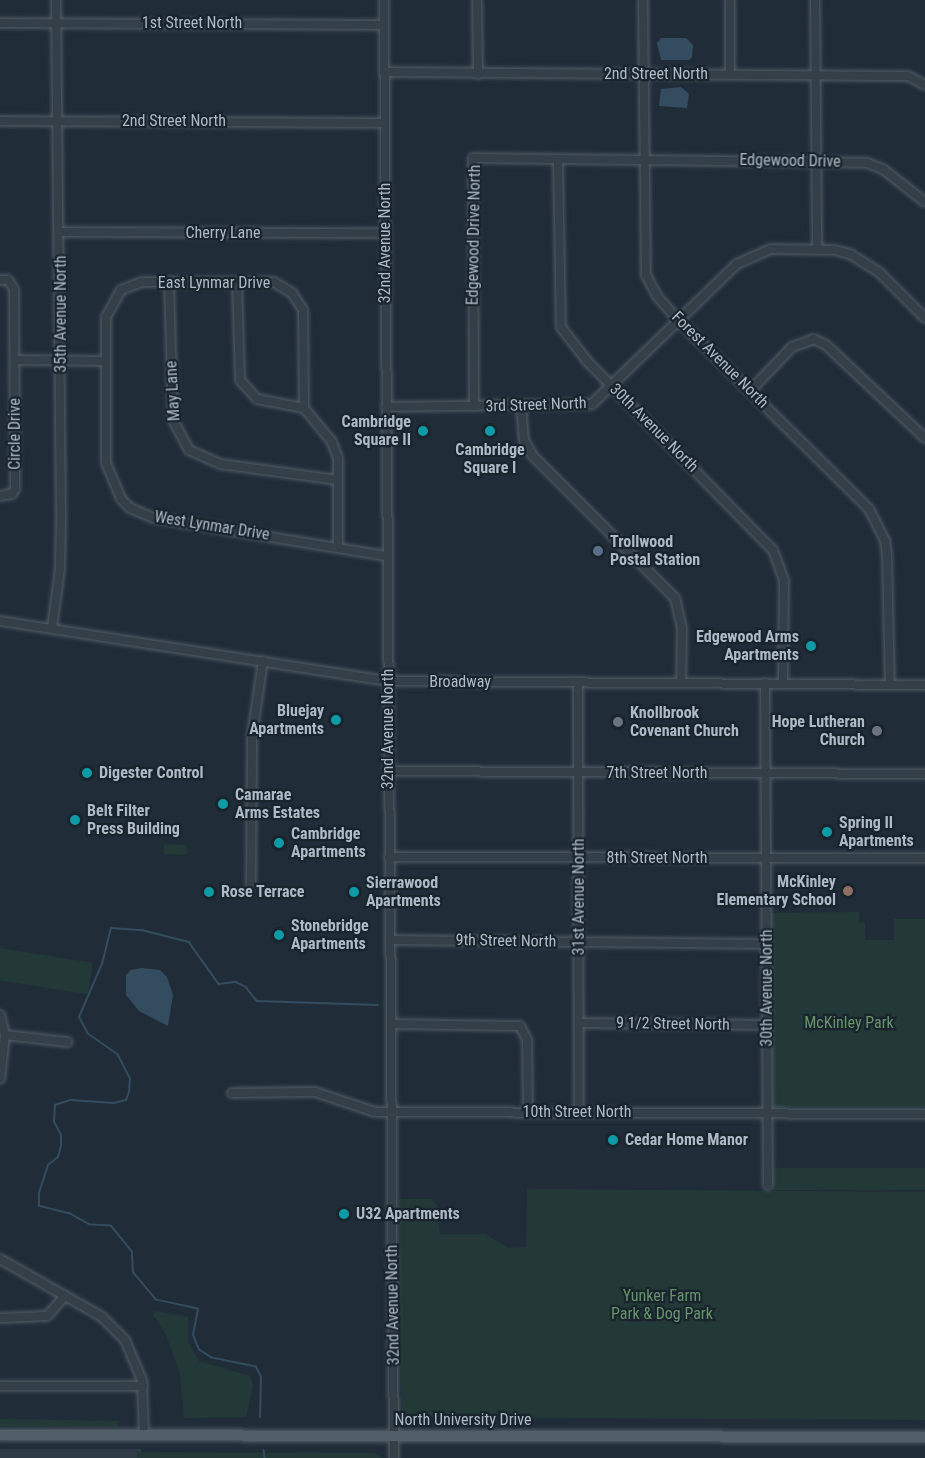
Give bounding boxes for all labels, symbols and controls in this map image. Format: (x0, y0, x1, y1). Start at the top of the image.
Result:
street label: 1st Street North (142, 13, 242, 33)
street label: 2nd Street North (604, 64, 708, 84)
street label: 2nd Street North (122, 111, 226, 131)
street label: Edgewood Drive (739, 151, 841, 171)
street label: Edgewood Drive North (463, 165, 485, 305)
street label: 32nd Avenue North (375, 183, 395, 303)
street label: Cherry Lane (185, 223, 261, 243)
street label: 35th Avenue North (51, 255, 71, 373)
street label: East Lynmar Drive (158, 273, 270, 293)
street label: Forest Avenue North (668, 308, 772, 412)
street label: May Lane (162, 360, 184, 422)
street label: 30th Avenue North (606, 380, 702, 476)
street label: 3rd Street North (485, 394, 587, 416)
street label: Circle Drive (5, 398, 25, 470)
place label: Cambridge Square II (342, 412, 411, 450)
marker: Cambridge Square II (416, 424, 430, 438)
marker: Cambridge Square I (483, 424, 497, 438)
place label: Cambridge Square I (455, 440, 525, 478)
street label: West Lynmar Drive (153, 507, 271, 545)
place label: Trollwood Postal Station (610, 532, 700, 570)
marker: Trollwood Postal Station (591, 544, 605, 558)
place label: Edgewood Arms Apartments (696, 627, 799, 665)
marker: Edgewood Arms Apartments (804, 639, 818, 653)
street label: 32nd Avenue North (378, 669, 398, 789)
street label: Broadway (429, 672, 491, 692)
place label: Bluejay Apartments (249, 701, 324, 739)
place label: Knollbrook Covenant Church (630, 703, 739, 741)
place label: Hope Lutheran Church (772, 712, 865, 750)
marker: Bluejay Apartments (329, 713, 343, 727)
marker: Knollbrook Covenant Church (611, 715, 625, 729)
marker: Hope Lutheran Church (870, 724, 884, 738)
place label: Digester Control (99, 763, 203, 783)
street label: 7th Street North (607, 763, 707, 783)
marker: Digester Control (80, 766, 94, 780)
place label: Camarae Arms Estates (235, 785, 320, 823)
marker: Camarae Arms Estates (216, 797, 230, 811)
place label: Belt Filter Press Building (87, 801, 180, 839)
marker: Belt Filter Press Building (68, 813, 82, 827)
place label: Spring II Apartments (839, 813, 914, 851)
place label: Cambridge Apartments (291, 824, 366, 862)
marker: Spring II Apartments (820, 825, 834, 839)
marker: Cambridge Apartments (272, 836, 286, 850)
street label: 31st Avenue North (569, 839, 589, 955)
street label: 8th Street North (607, 848, 707, 868)
place label: McKinley Elementary School (717, 872, 836, 910)
place label: Sierrawood Apartments (366, 873, 441, 911)
place label: Rose Terrace (221, 882, 305, 902)
marker: McKinley Elementary School (841, 884, 855, 898)
marker: Rose Terrace (202, 885, 216, 899)
marker: Sierrawood Apartments (347, 885, 361, 899)
place label: Stonebridge Apartments (291, 916, 369, 954)
marker: Stonebridge Apartments (272, 928, 286, 942)
street label: 30th Avenue North (757, 929, 777, 1047)
street label: 9th Street North (455, 931, 557, 951)
street label: 9 1/2 Street North (616, 1013, 730, 1035)
park label: McKinley Park (804, 1013, 894, 1033)
street label: 10th Street North (523, 1102, 631, 1122)
place label: Cedar Home Manor (625, 1130, 748, 1150)
marker: Cedar Home Manor (606, 1133, 620, 1147)
place label: U32 Apartments (356, 1204, 460, 1224)
marker: U32 Apartments (337, 1207, 351, 1221)
street label: 32nd Avenue North (382, 1245, 404, 1365)
park label: Yunker Farm Park & Dog Park (611, 1286, 713, 1324)
street label: North University Drive (395, 1410, 531, 1430)

